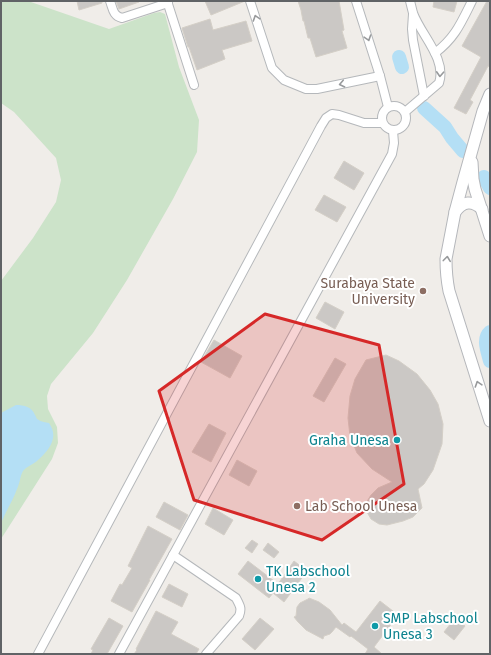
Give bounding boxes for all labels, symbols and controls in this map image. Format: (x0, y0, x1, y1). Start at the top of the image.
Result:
one-way arrow (252, 15, 261, 22)
one-way arrow (363, 34, 372, 41)
one-way arrow (436, 71, 444, 77)
one-way arrow (339, 79, 345, 87)
one-way arrow (442, 256, 451, 262)
place label: Surabaya State University (320, 275, 415, 308)
marker: Surabaya State University (418, 286, 428, 296)
one-way arrow (474, 380, 483, 387)
place label: Graha Unesa (309, 432, 389, 449)
marker: Graha Unesa (392, 435, 402, 445)
place label: Lab School Unesa (305, 498, 417, 515)
marker: Lab School Unesa (292, 501, 302, 511)
place label: TK Labschool Unesa 2 (266, 563, 350, 596)
marker: TK Labschool Unesa 2 (253, 574, 263, 584)
place label: SMP Labschool Unesa 3 (383, 610, 478, 643)
marker: SMP Labschool Unesa 3 (370, 621, 380, 631)

